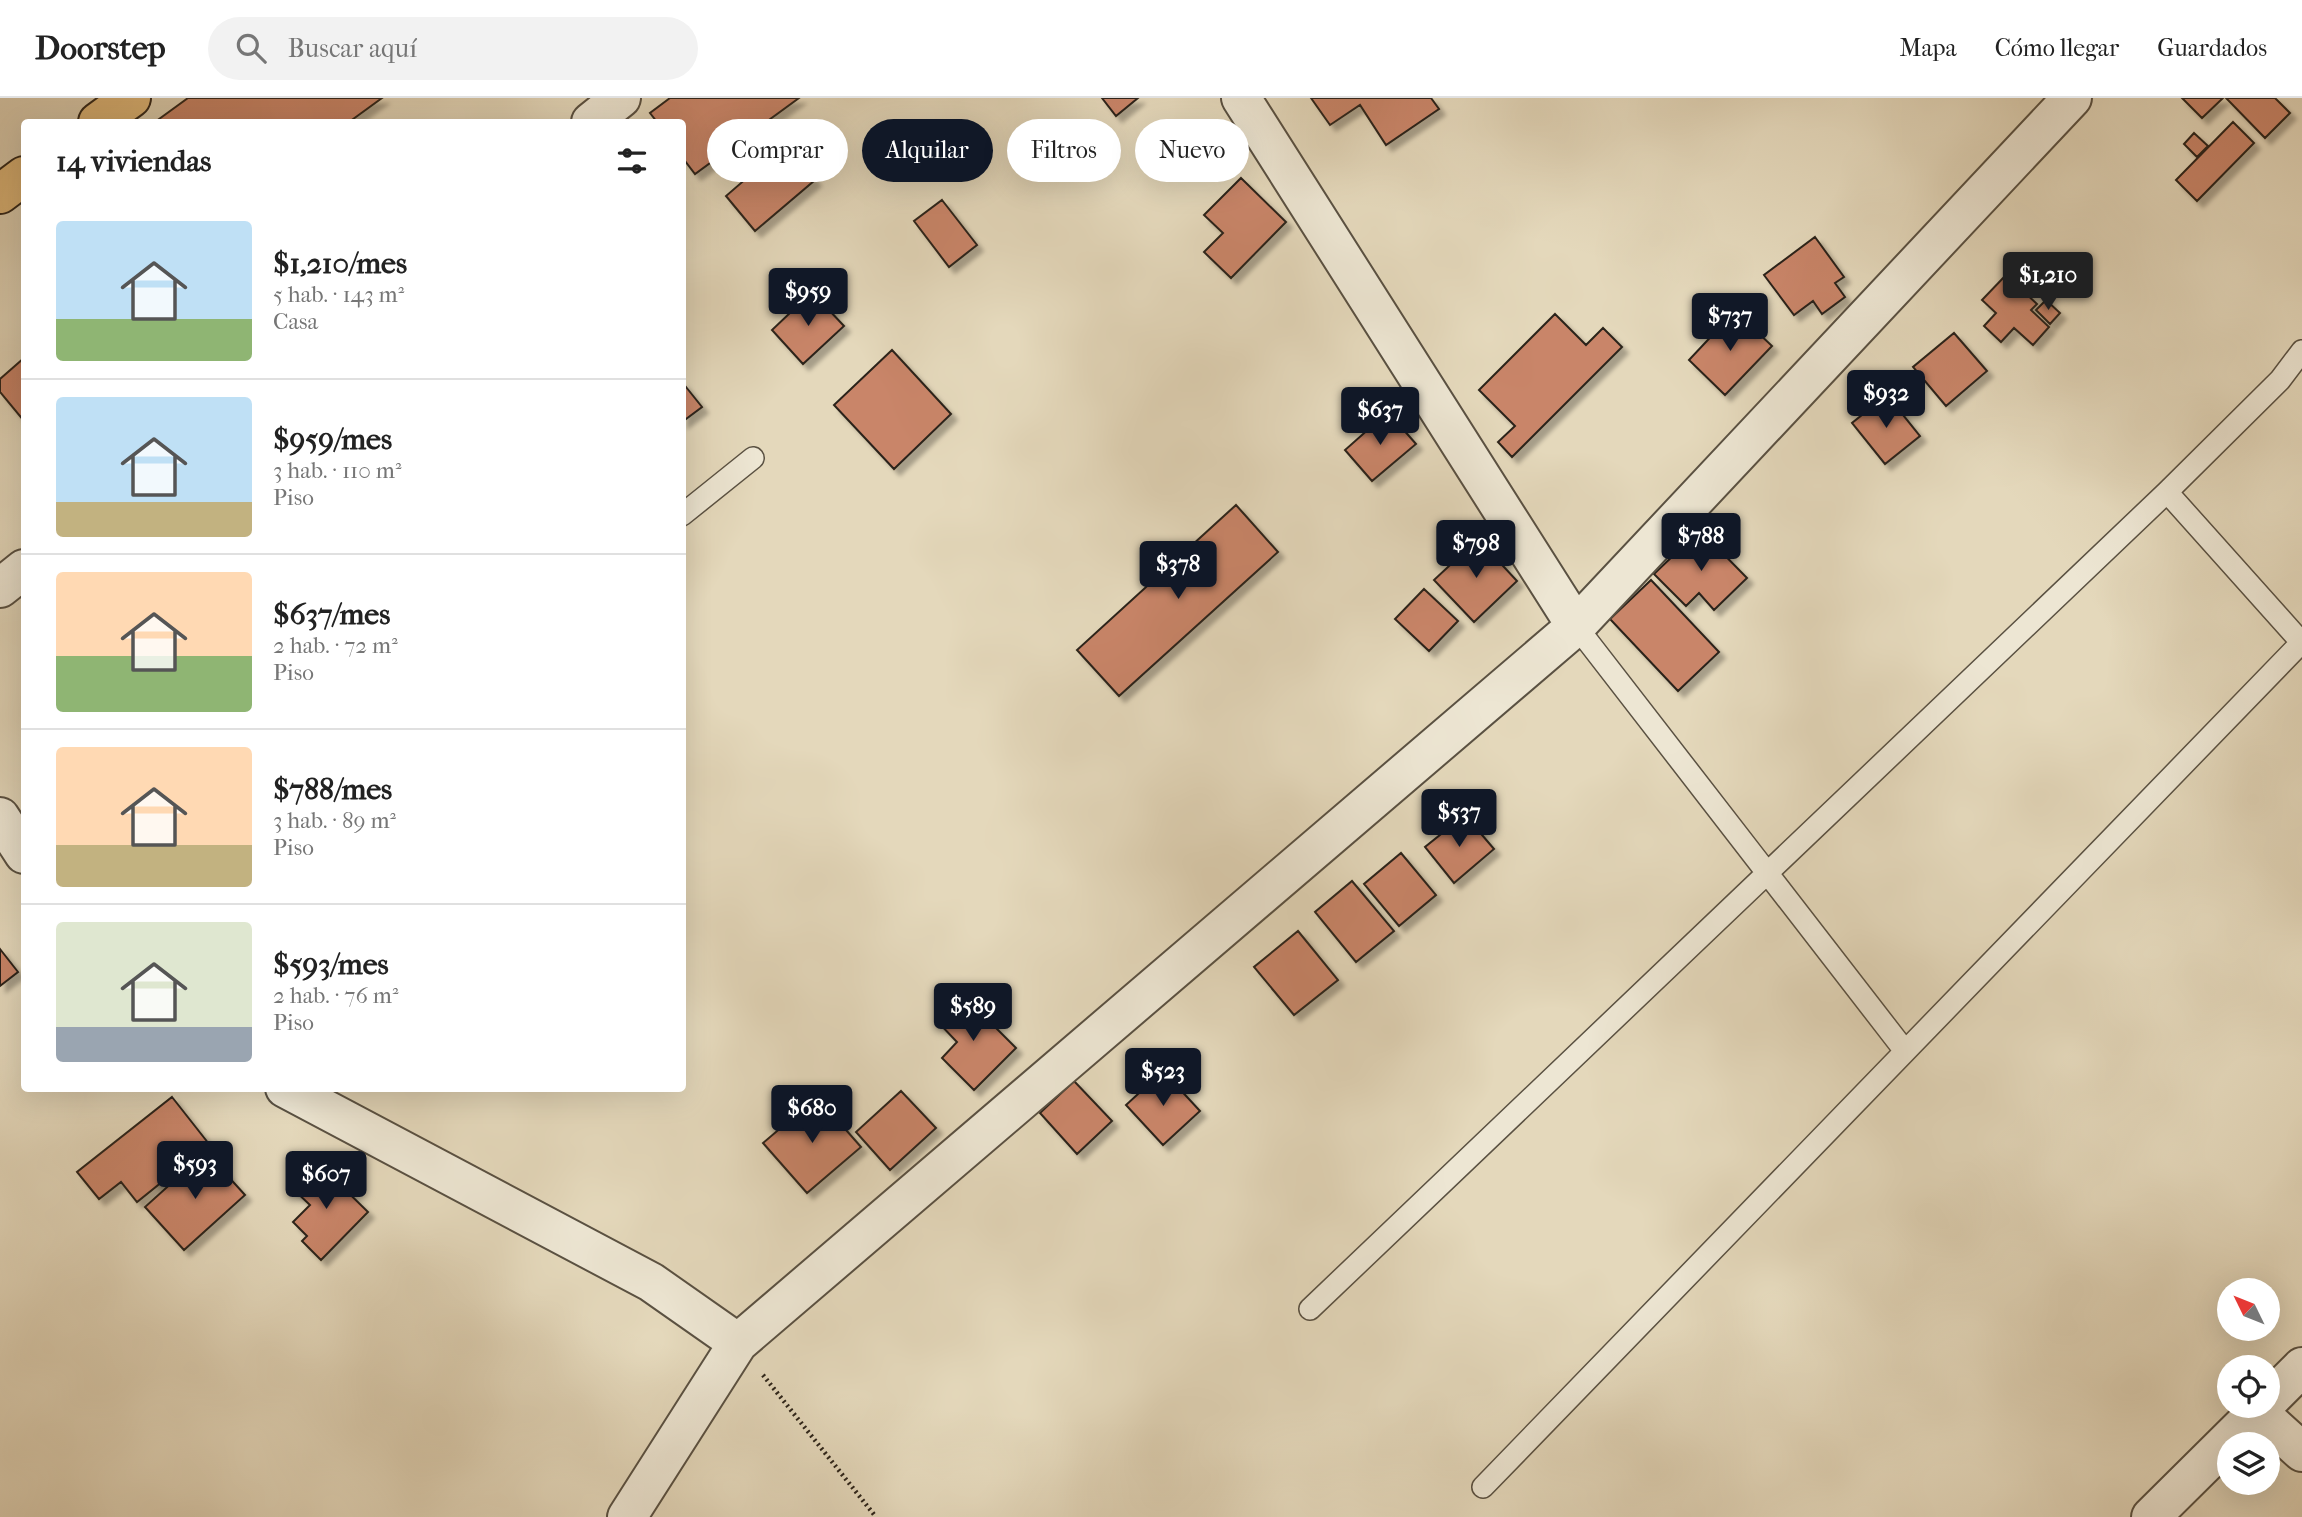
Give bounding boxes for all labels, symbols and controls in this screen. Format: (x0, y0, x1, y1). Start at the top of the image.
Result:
search box (208, 17, 698, 80)
text: Doorstep (35, 29, 166, 68)
icon: search (232, 29, 270, 67)
text: Buscar aquí (288, 33, 417, 64)
text: Mapa (1899, 34, 1957, 62)
text: Cómo llegar (1995, 34, 2119, 62)
text: Guardados (2157, 34, 2267, 62)
chip: Comprar (707, 119, 848, 182)
chip: Alquilar (862, 119, 993, 182)
chip: Filtros (1007, 119, 1121, 182)
chip: Nuevo (1135, 119, 1249, 182)
icon: filters (613, 142, 651, 180)
text: 14 viviendas (56, 144, 211, 179)
text: $1,210/mes (273, 246, 407, 281)
icon: home (112, 249, 196, 333)
pin: $1,210 (1991, 252, 2105, 312)
text: $1,210 (2019, 261, 2077, 288)
pin: $959 (767, 268, 849, 328)
text: $959 (785, 277, 831, 304)
text: 5 hab. · 143 m² (273, 281, 404, 308)
pin: $737 (1689, 294, 1771, 353)
text: $737 (1708, 302, 1752, 329)
text: Casa (273, 308, 318, 335)
pin: $932 (1845, 370, 1927, 430)
text: $932 (1863, 379, 1909, 406)
pin: $637 (1339, 388, 1421, 447)
text: $637 (1357, 396, 1403, 423)
text: $959/mes (273, 422, 392, 457)
icon: home (112, 425, 196, 509)
text: 3 hab. · 110 m² (273, 457, 401, 484)
text: Piso (273, 484, 314, 511)
pin: $788 (1660, 514, 1742, 573)
pin: $798 (1435, 520, 1517, 580)
text: $788 (1678, 522, 1724, 549)
text: $798 (1452, 529, 1500, 556)
pin: $378 (1137, 542, 1219, 601)
text: $378 (1156, 550, 1200, 577)
text: $637/mes (273, 597, 390, 632)
icon: home (112, 600, 196, 684)
text: 2 hab. · 72 m² (273, 632, 398, 659)
text: Piso (273, 659, 314, 686)
text: $788/mes (273, 772, 392, 807)
icon: home (112, 775, 196, 859)
pin: $537 (1418, 790, 1500, 849)
text: $537 (1437, 798, 1481, 825)
text: 3 hab. · 89 m² (273, 807, 396, 834)
text: Piso (273, 834, 314, 861)
text: $593/mes (273, 947, 389, 982)
icon: home (112, 950, 196, 1034)
text: 2 hab. · 76 m² (273, 982, 398, 1009)
pin: $589 (932, 984, 1014, 1043)
text: $589 (950, 992, 996, 1019)
text: Piso (273, 1009, 314, 1036)
pin: $523 (1122, 1048, 1204, 1108)
text: $523 (1141, 1057, 1185, 1084)
pin: $680 (771, 1086, 853, 1145)
text: $680 (787, 1094, 837, 1121)
pin: $593 (154, 1142, 236, 1201)
text: $593 (173, 1150, 217, 1177)
pin: $607 (285, 1152, 367, 1211)
text: $607 (302, 1160, 350, 1187)
north arrow (2217, 1278, 2280, 1340)
map controls (2217, 1278, 2280, 1495)
button: locate (2217, 1355, 2280, 1418)
button: layers (2217, 1432, 2280, 1495)

